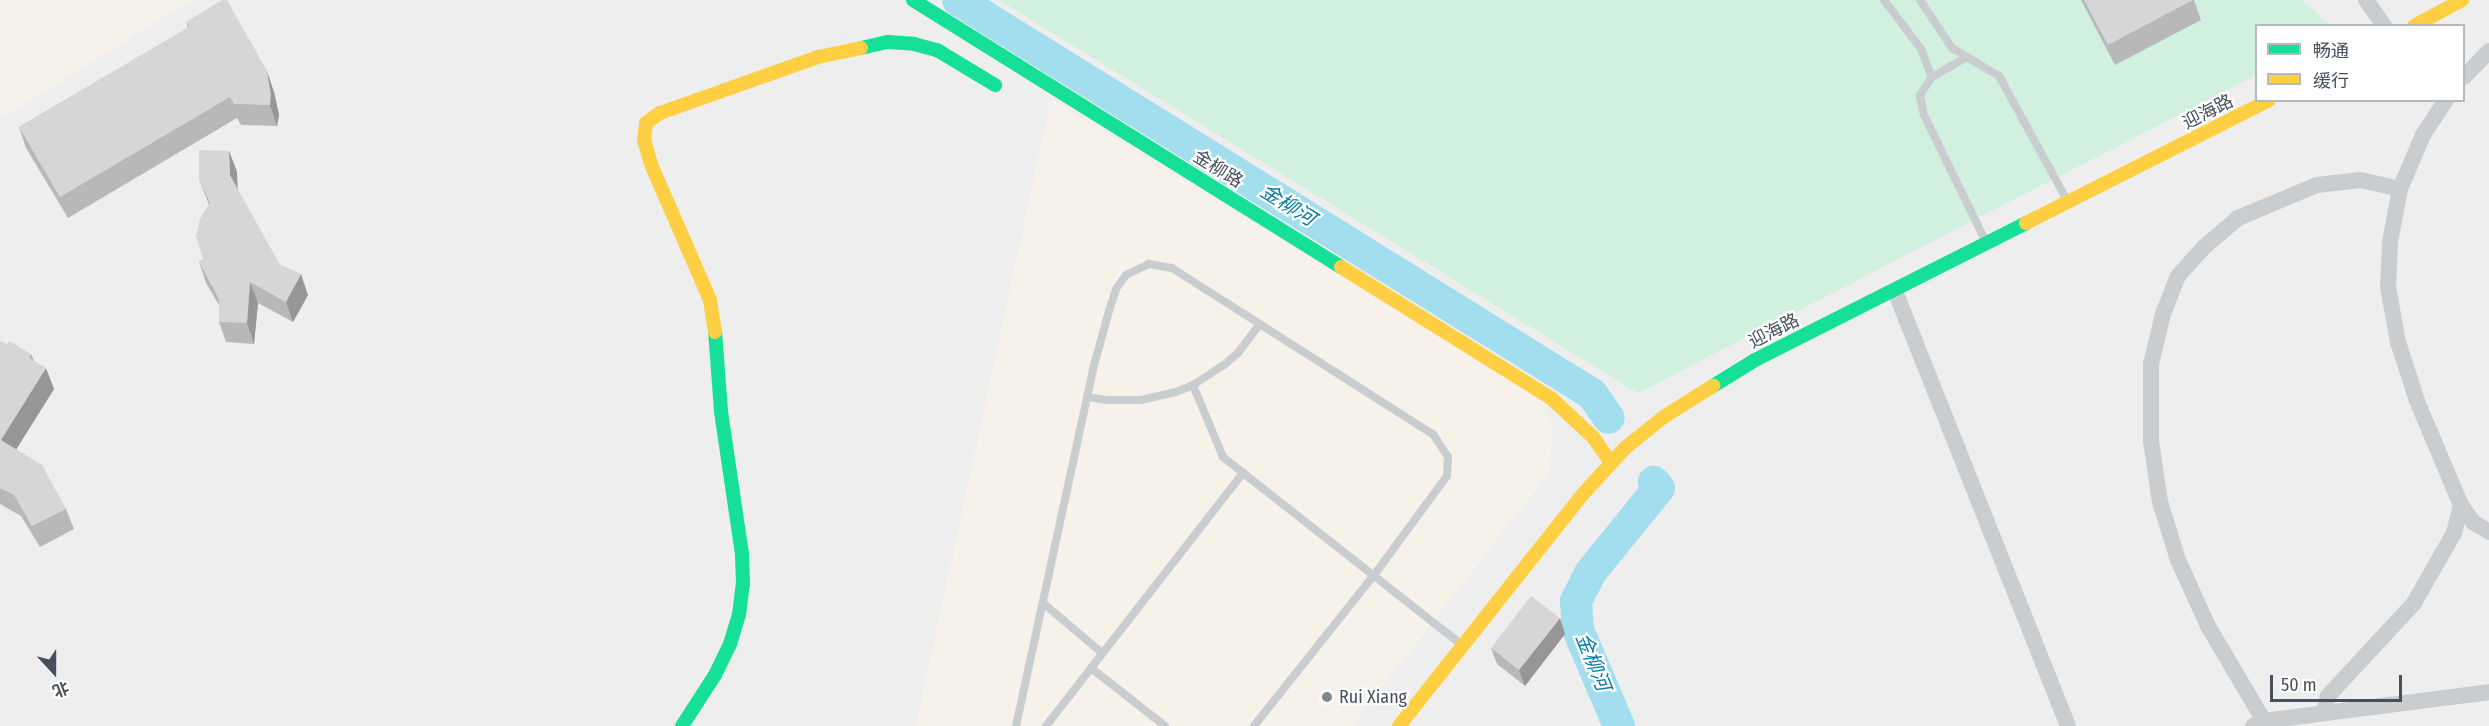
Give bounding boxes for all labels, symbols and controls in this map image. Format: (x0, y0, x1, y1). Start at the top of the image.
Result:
legend (2255, 24, 2465, 102)
text: 畅通 (2313, 40, 2349, 62)
text: 缓行 (2313, 70, 2349, 92)
street label: 迎海路 (2179, 90, 2237, 134)
street label: 金柳路 (1189, 146, 1247, 192)
water label: 金柳河 (1256, 179, 1320, 231)
street label: 迎海路 (1745, 309, 1803, 353)
water label: 金柳河 (1571, 630, 1615, 694)
north arrow (24, 642, 84, 702)
scale bar (2273, 663, 2405, 701)
text: 50 m (2281, 674, 2317, 696)
text: 北 (50, 678, 72, 701)
place label: Rui Xiang (1339, 686, 1407, 708)
marker: Rui Xiang (1320, 690, 1334, 704)

